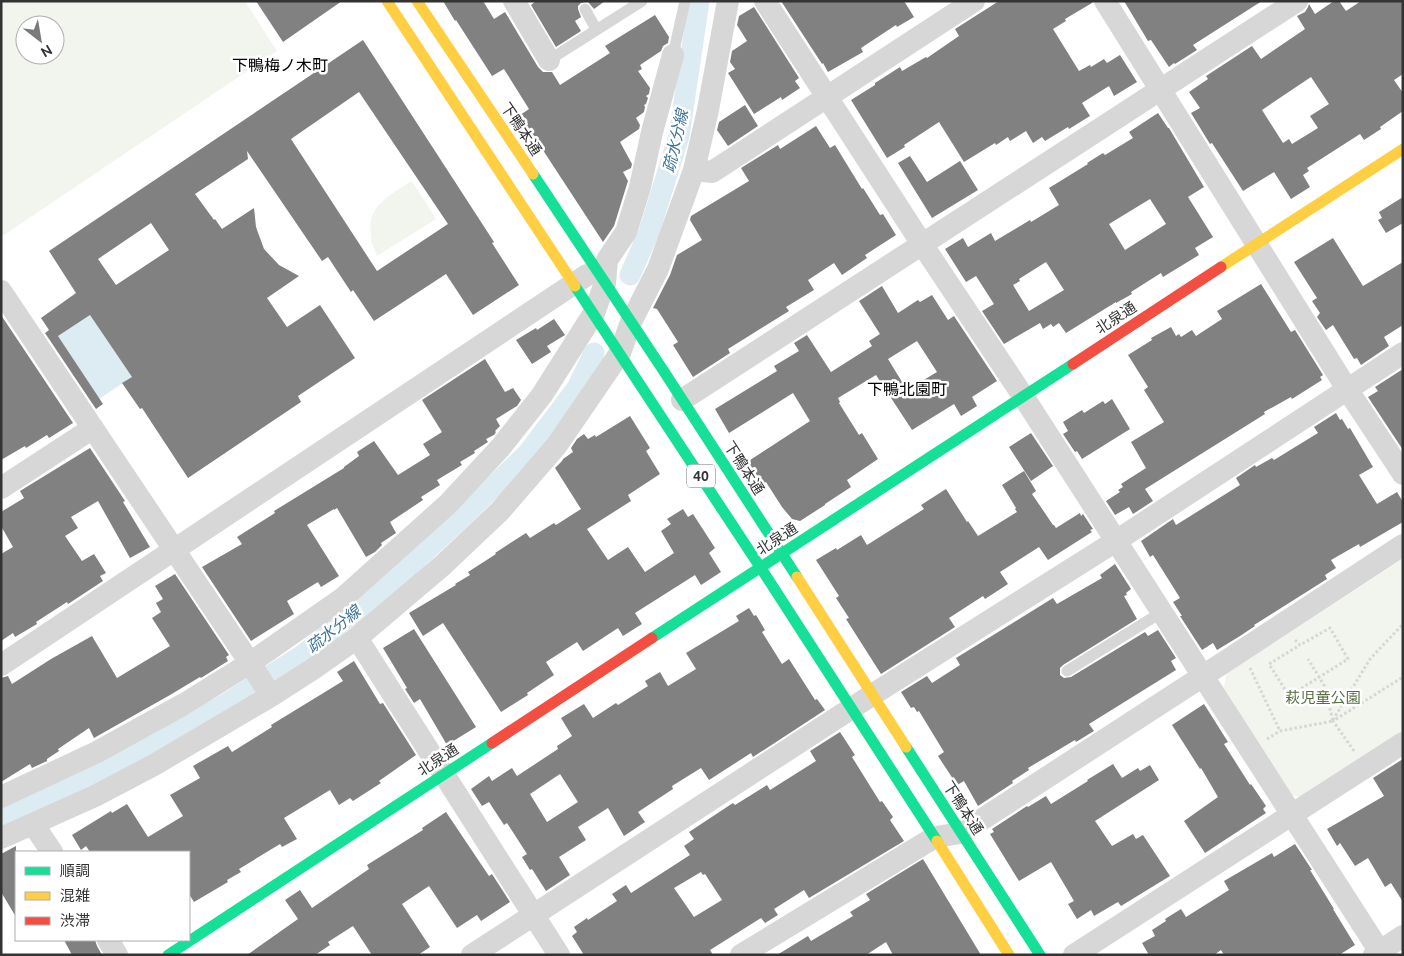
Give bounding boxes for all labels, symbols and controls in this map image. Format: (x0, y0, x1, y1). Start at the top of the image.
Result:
north arrow (15, 15, 65, 65)
text: N (38, 42, 55, 61)
district label: 下鴨梅ノ木町 (232, 56, 328, 74)
street label: 下鴨本通 (498, 99, 545, 158)
water label: 疏水分線 (659, 106, 691, 174)
street label: 北泉通 (1092, 298, 1139, 337)
district label: 下鴨北園町 (867, 380, 947, 398)
street label: 下鴨本通 (721, 438, 768, 498)
road number: 40 (687, 464, 715, 488)
street label: 北泉通 (753, 519, 800, 558)
water label: 疏水分線 (302, 601, 365, 656)
park label: 萩児童公園 (1285, 689, 1361, 706)
street label: 北泉通 (414, 740, 461, 779)
street label: 下鴨本通 (940, 778, 987, 838)
legend (15, 851, 190, 941)
text: 順調 (60, 862, 90, 879)
text: 混雑 (60, 887, 90, 904)
text: 渋滞 (60, 912, 90, 929)

